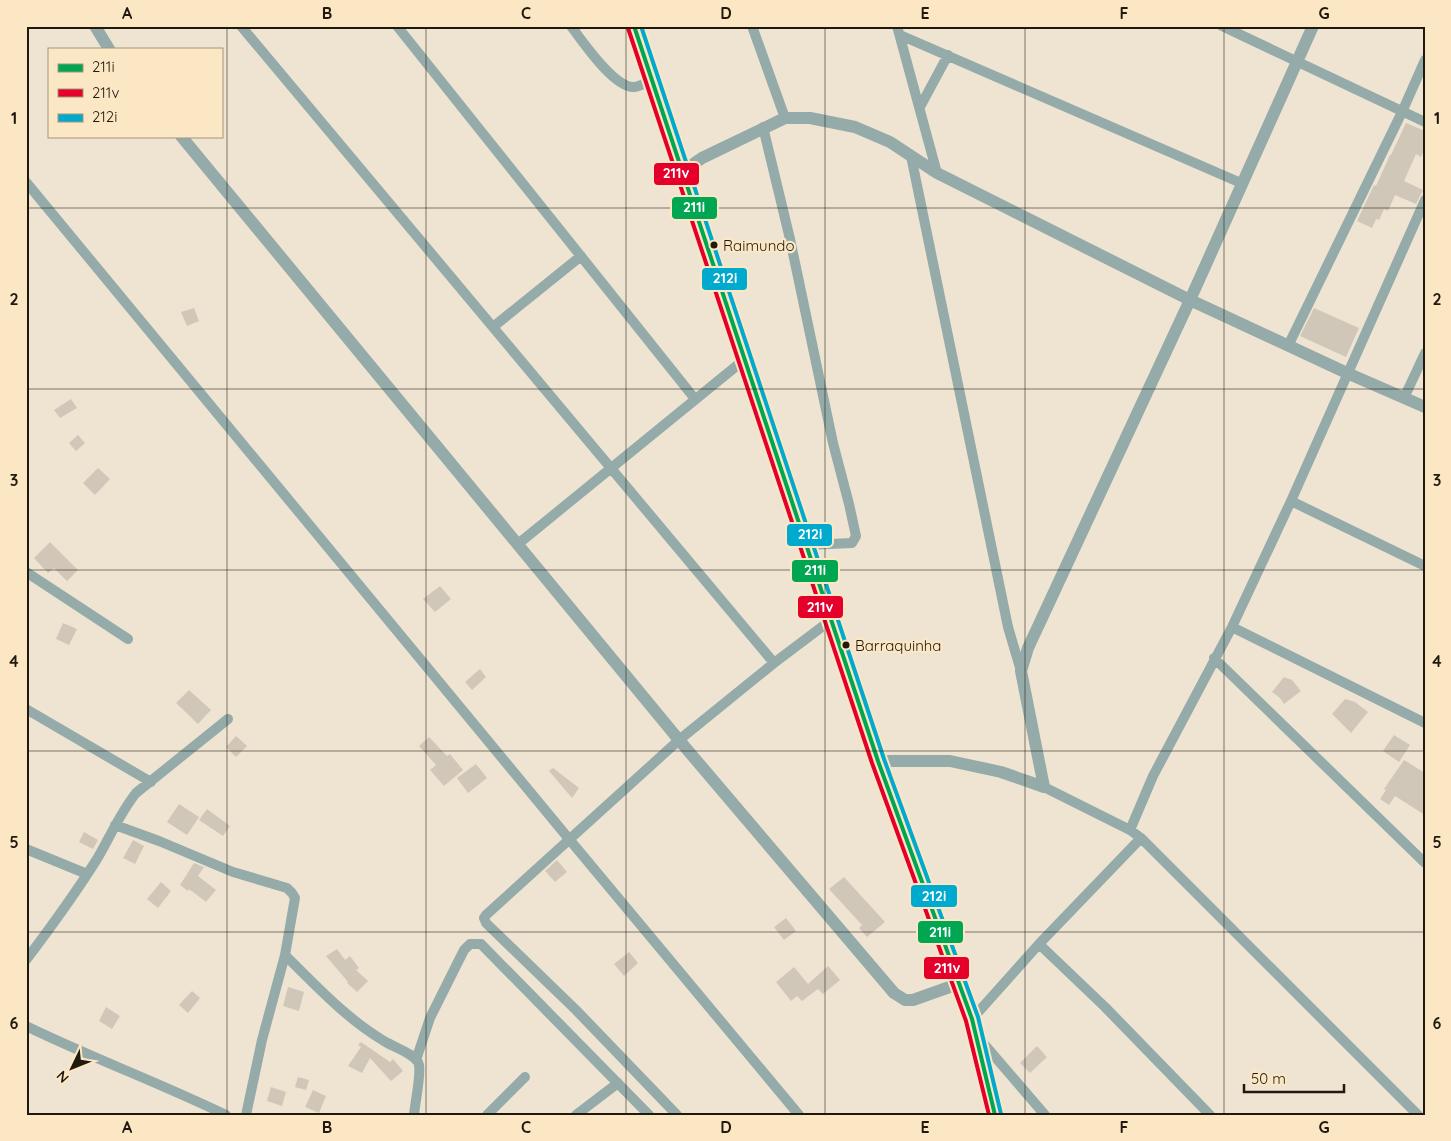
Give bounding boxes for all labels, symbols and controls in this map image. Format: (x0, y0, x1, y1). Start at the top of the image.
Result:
text: A (122, 3, 133, 23)
text: B (322, 3, 332, 23)
text: C (521, 3, 531, 23)
text: D (720, 3, 732, 23)
text: E (920, 3, 930, 23)
text: F (1120, 3, 1129, 23)
text: G (1318, 3, 1330, 23)
legend (48, 48, 222, 138)
text: 211i (92, 57, 115, 76)
text: 211v (92, 83, 119, 102)
text: 212i (92, 107, 117, 126)
text: 1 (11, 108, 17, 128)
text: 1 (1434, 108, 1440, 128)
line badge: 211v (653, 162, 700, 186)
text: 211v (663, 164, 689, 182)
line badge: 211i (671, 196, 718, 220)
text: 211i (683, 198, 705, 216)
place label: Raimundo (723, 236, 794, 255)
marker: Raimundo (709, 240, 719, 250)
line badge: 212i (701, 267, 748, 291)
text: 212i (713, 269, 737, 287)
text: 2 (9, 289, 19, 309)
text: 2 (1432, 289, 1442, 309)
text: 3 (10, 470, 18, 490)
text: 3 (1433, 470, 1441, 490)
line badge: 212i (786, 523, 833, 547)
text: 212i (798, 525, 822, 543)
line badge: 211i (791, 559, 839, 583)
text: 211i (804, 561, 826, 579)
line badge: 211v (797, 595, 844, 619)
text: 211v (807, 598, 833, 616)
place label: Barraquinha (855, 636, 941, 655)
marker: Barraquinha (841, 640, 851, 650)
text: 4 (9, 651, 19, 671)
text: 4 (1432, 651, 1442, 671)
text: 5 (9, 832, 19, 852)
text: 5 (1432, 832, 1442, 852)
line badge: 212i (910, 884, 958, 908)
text: 212i (922, 887, 946, 905)
line badge: 211i (917, 920, 964, 944)
text: 211i (929, 923, 951, 941)
line badge: 211v (923, 956, 970, 980)
text: 211v (934, 959, 960, 977)
text: 6 (10, 1013, 19, 1033)
text: 6 (1433, 1013, 1442, 1033)
north arrow (48, 1044, 98, 1094)
scale bar (1244, 1061, 1344, 1093)
text: N (52, 1067, 73, 1087)
text: 50 m (1251, 1069, 1286, 1088)
text: A (122, 1117, 133, 1137)
text: B (322, 1117, 332, 1137)
text: C (521, 1117, 531, 1137)
text: D (720, 1117, 732, 1137)
text: E (920, 1117, 930, 1137)
text: F (1120, 1117, 1129, 1137)
text: G (1318, 1117, 1330, 1137)

